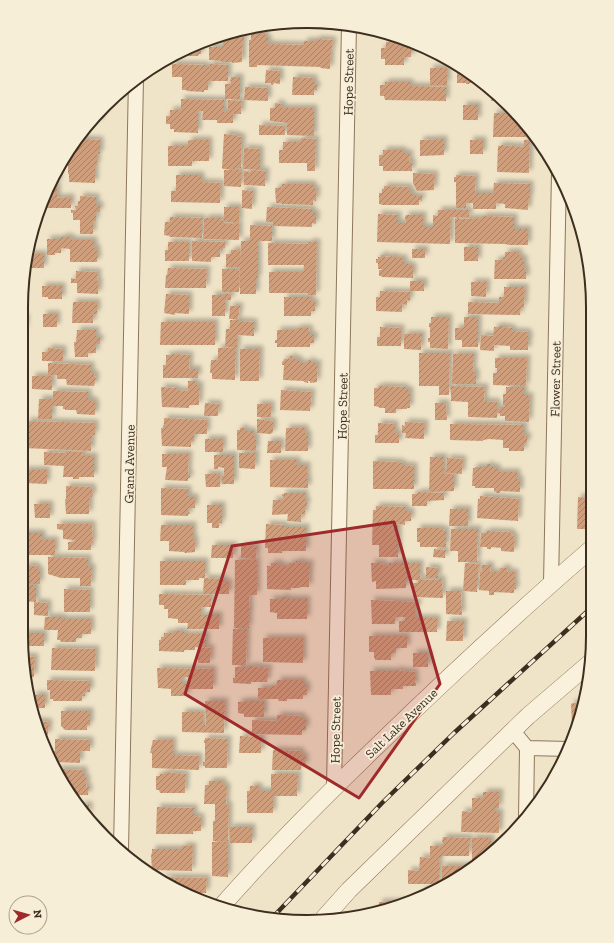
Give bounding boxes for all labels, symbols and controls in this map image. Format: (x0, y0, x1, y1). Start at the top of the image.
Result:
street label: Hope Street (340, 48, 357, 115)
street label: Flower Street (547, 341, 564, 417)
street label: Hope Street (334, 372, 351, 439)
street label: Grand Avenue (121, 424, 138, 504)
street label: Salt Lake Avenue (362, 685, 440, 761)
street label: Hope Street (327, 696, 344, 763)
north arrow (8, 895, 48, 935)
text: N (31, 909, 44, 919)

